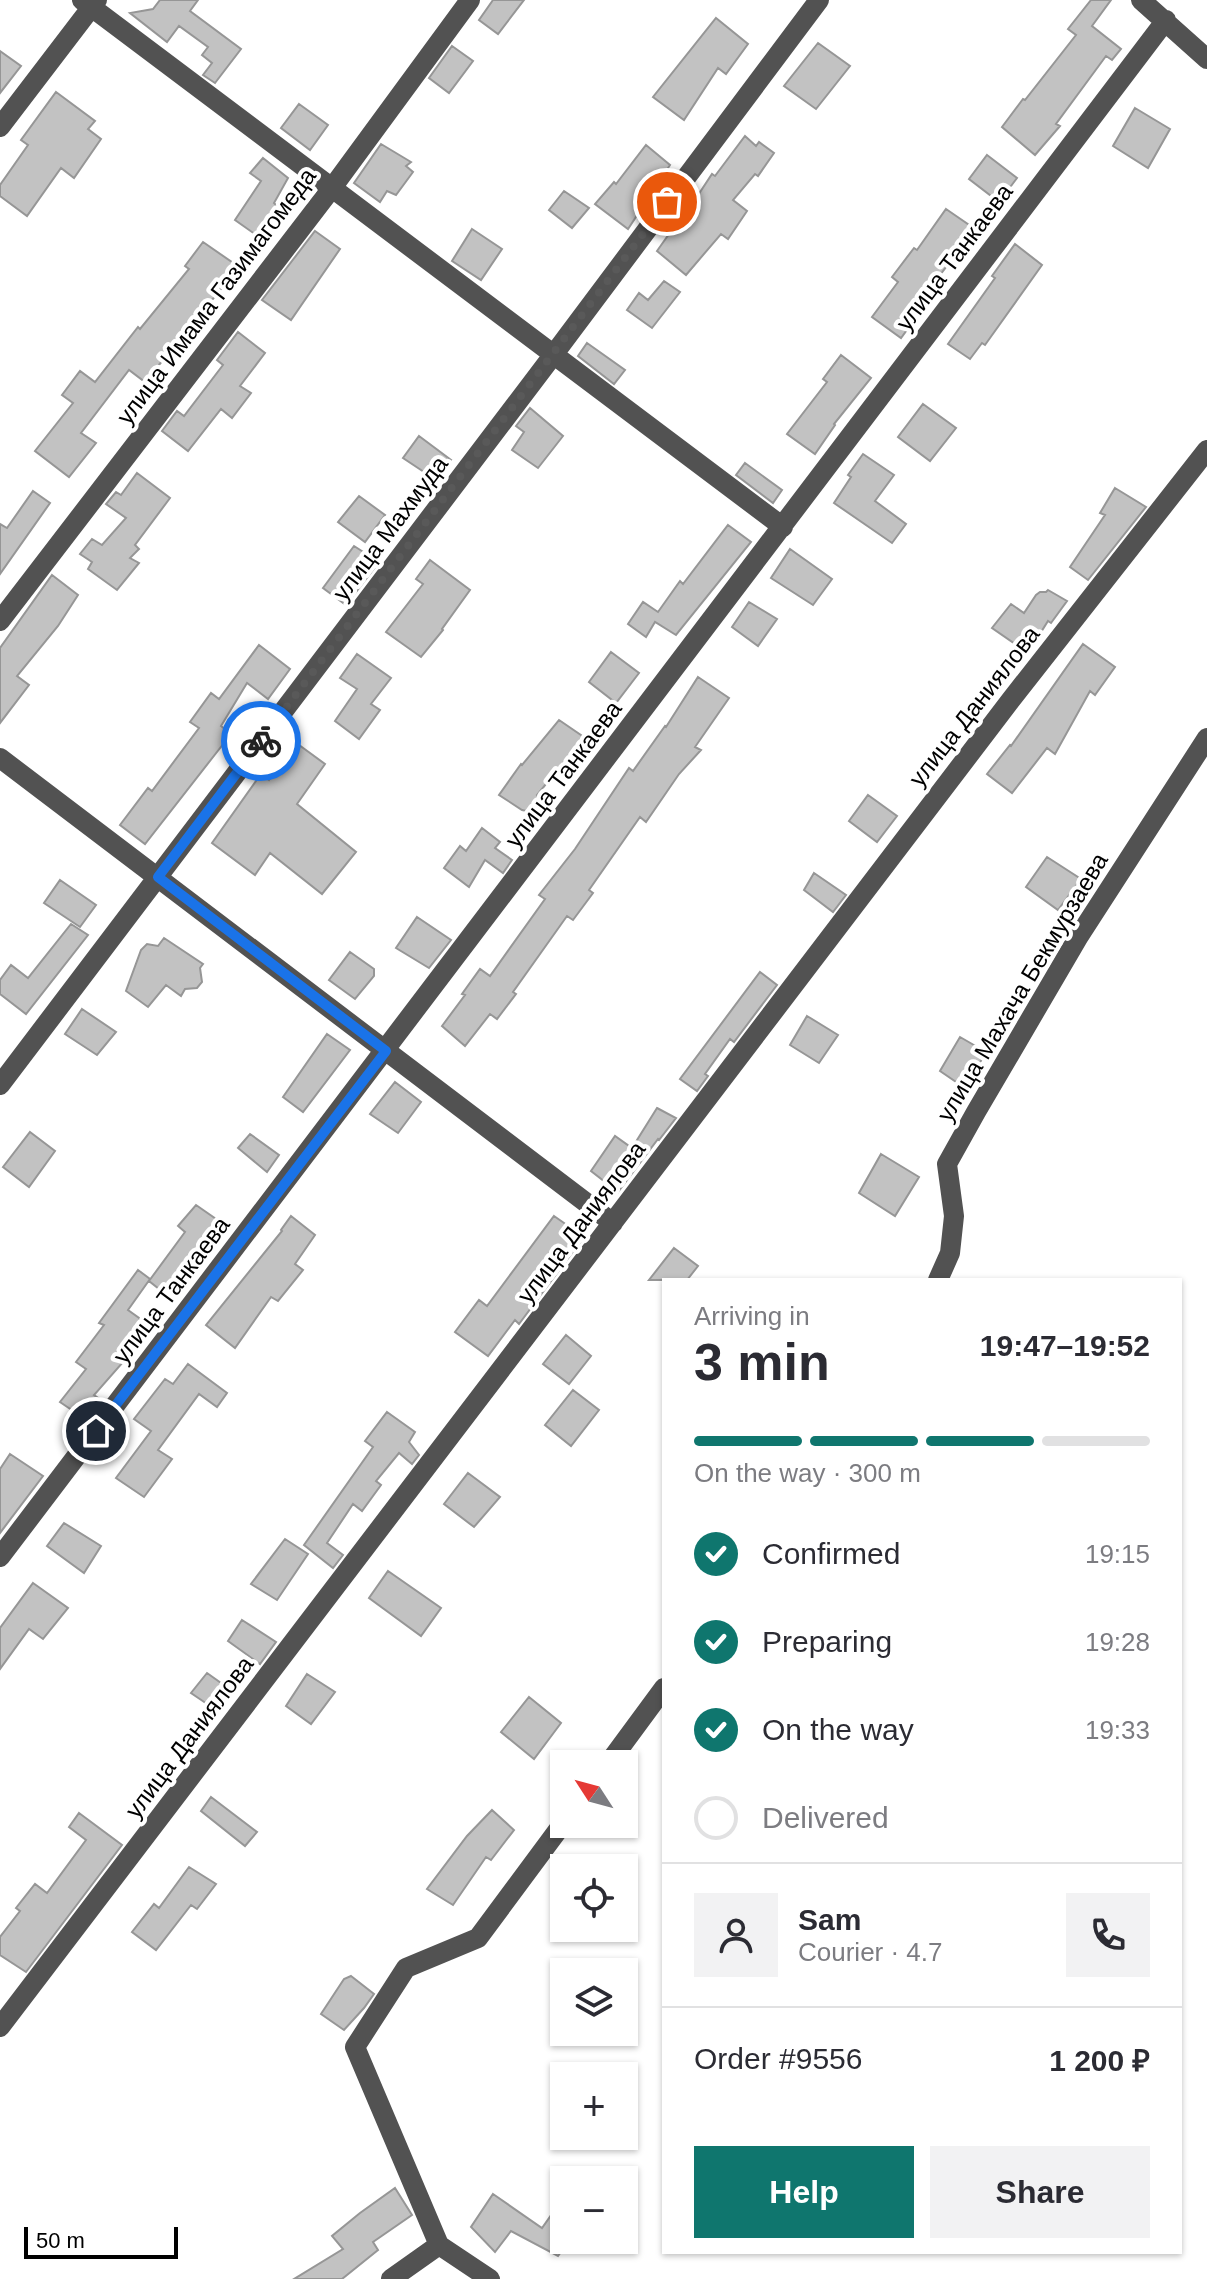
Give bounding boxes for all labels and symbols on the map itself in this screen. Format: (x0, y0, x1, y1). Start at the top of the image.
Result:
street label: улица Имама Газимагомеда (111, 162, 322, 429)
pin (633, 168, 701, 236)
street label: улица Танкаева (890, 178, 1018, 336)
street label: улица Махмуда (327, 450, 453, 605)
street label: улица Даниялова (903, 620, 1045, 791)
street label: улица Танкаева (499, 695, 627, 853)
courier (221, 701, 301, 781)
street label: улица Махача Бекмурзаева (931, 847, 1113, 1126)
street label: улица Даниялова (511, 1135, 651, 1308)
street label: улица Танкаева (107, 1211, 235, 1369)
pin (62, 1397, 130, 1465)
street label: улица Даниялова (119, 1650, 259, 1823)
north arrow (550, 1750, 638, 1838)
scale bar (24, 2223, 178, 2259)

